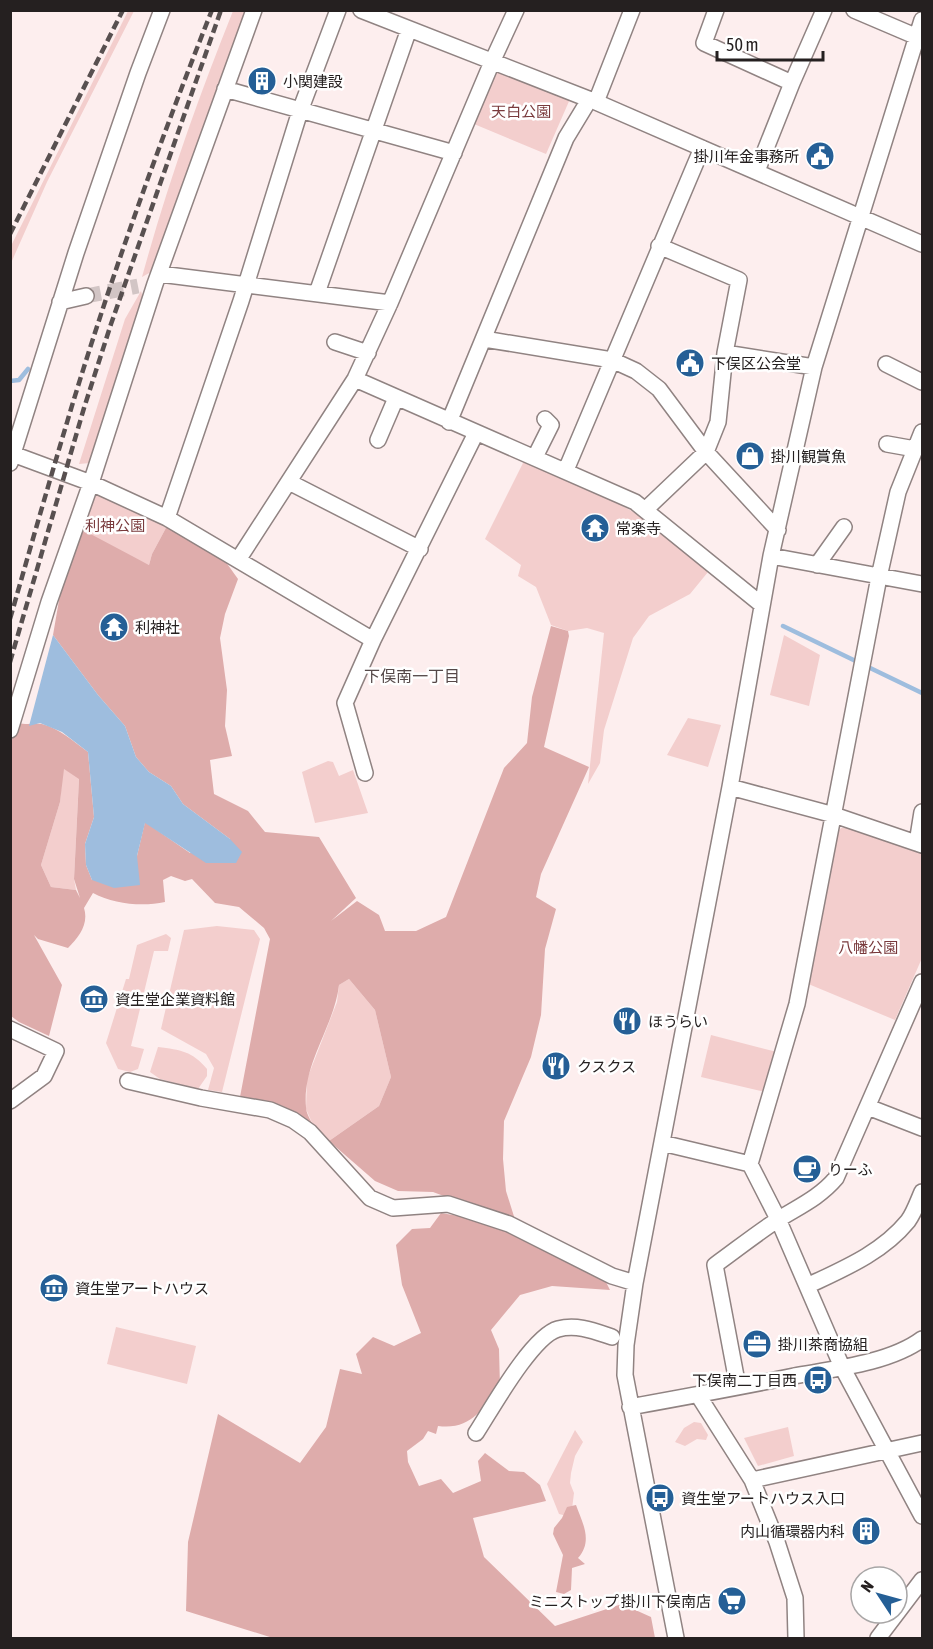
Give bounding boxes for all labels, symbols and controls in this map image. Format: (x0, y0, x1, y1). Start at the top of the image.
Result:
scale bar (717, 24, 824, 62)
text: 50 m (726, 34, 758, 55)
building icon: 小関建設 (246, 65, 278, 97)
place label: 小関建設 (283, 73, 343, 90)
park label: 天白公園 (491, 103, 551, 120)
public building icon: 掛川年金事務所 (804, 140, 836, 172)
place label: 掛川年金事務所 (694, 148, 799, 165)
public building icon: 下俣区公会堂 (674, 347, 706, 379)
place label: 下俣区公会堂 (711, 355, 801, 372)
shop icon: 掛川観賞魚 (734, 440, 766, 472)
place label: 掛川観賞魚 (771, 448, 846, 465)
temple icon: 常楽寺 (579, 512, 611, 544)
park label: 利神公園 (85, 517, 145, 534)
place label: 常楽寺 (616, 520, 661, 537)
temple icon: 利神社 (98, 611, 130, 643)
place label: 利神社 (135, 619, 180, 636)
district label: 下俣南一丁目 (364, 667, 460, 685)
park label: 八幡公園 (838, 939, 898, 956)
museum icon: 資生堂企業資料館 (78, 983, 110, 1015)
place label: 資生堂企業資料館 (115, 991, 235, 1008)
restaurant icon: ほうらい (611, 1005, 643, 1037)
place label: ほうらい (648, 1013, 708, 1030)
restaurant icon: クスクス (540, 1050, 572, 1082)
place label: クスクス (577, 1058, 636, 1075)
cafe icon: りーふ (791, 1153, 823, 1185)
place label: りーふ (828, 1161, 872, 1178)
museum icon: 資生堂アートハウス (38, 1272, 70, 1304)
place label: 資生堂アートハウス (75, 1280, 209, 1297)
office icon: 掛川茶商協組 (741, 1328, 773, 1360)
place label: 掛川茶商協組 (778, 1336, 868, 1353)
bus stop icon: 下俣南二丁目西 (802, 1364, 834, 1396)
place label: 下俣南二丁目西 (692, 1372, 797, 1389)
bus stop icon: 資生堂アートハウス入口 (644, 1482, 676, 1514)
place label: 資生堂アートハウス入口 (681, 1490, 845, 1507)
building icon: 内山循環器内科 (850, 1515, 882, 1547)
place label: 内山循環器内科 (740, 1523, 845, 1540)
north arrow (849, 1565, 909, 1625)
text: N (857, 1577, 877, 1595)
supermarket icon: ミニストップ 掛川下俣南店 (716, 1585, 748, 1617)
place label: ミニストップ 掛川下俣南店 (529, 1593, 711, 1610)

